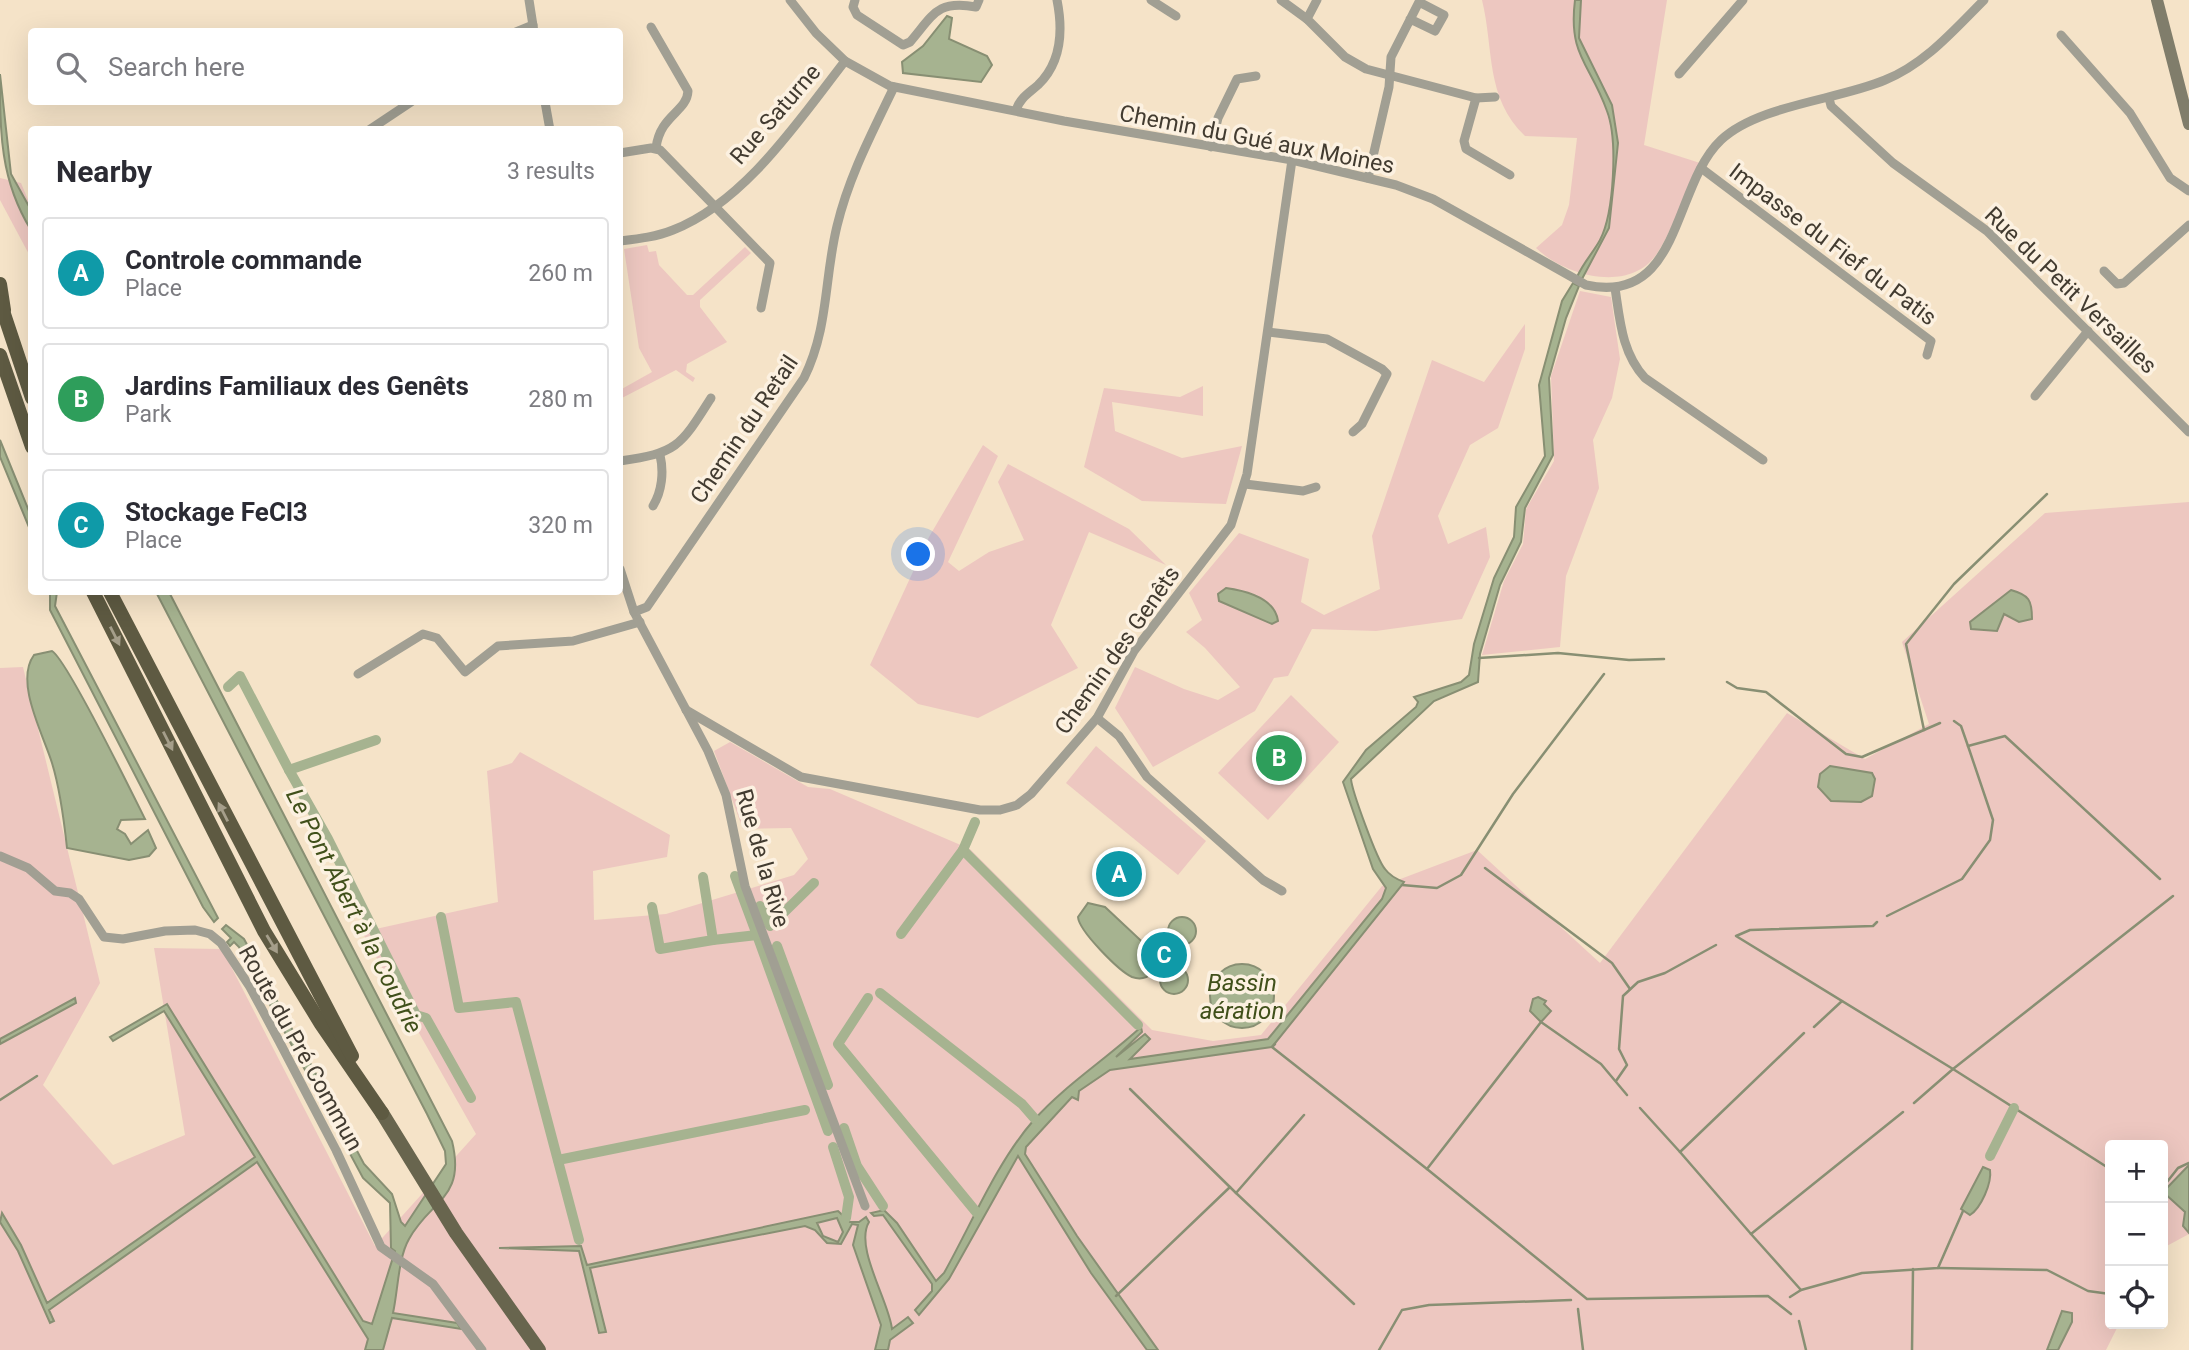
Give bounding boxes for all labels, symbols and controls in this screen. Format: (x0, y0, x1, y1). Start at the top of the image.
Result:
search box (28, 28, 623, 105)
icon: search (52, 48, 90, 86)
text: Search here (108, 52, 245, 82)
street label: Rue Saturne (725, 59, 826, 170)
street label: Chemin du Gué aux Moines (1117, 100, 1397, 179)
text: Nearby (56, 154, 152, 189)
text: 3 results (507, 158, 595, 185)
street label: Impasse du Fief du Patis (1724, 158, 1942, 331)
street label: Rue du Petit Versailles (1979, 201, 2162, 379)
text: Controle commande (125, 245, 362, 275)
text: A (73, 260, 89, 287)
text: 260 m (528, 260, 593, 287)
text: Place (125, 275, 182, 302)
street label: Chemin du Retail (685, 350, 804, 509)
text: Jardins Familiaux des Genêts (125, 371, 469, 401)
text: B (74, 386, 88, 413)
text: 280 m (528, 386, 593, 413)
text: Park (125, 401, 171, 428)
text: Stockage FeCl3 (125, 497, 308, 527)
text: C (73, 512, 89, 539)
text: 320 m (528, 512, 593, 539)
text: Place (125, 527, 182, 554)
your location (901, 537, 935, 571)
street label: Chemin des Genêts (1049, 561, 1186, 739)
one-way arrow (110, 626, 121, 646)
one-way arrow (163, 731, 174, 751)
pin: B (1256, 732, 1302, 784)
water label: Le Pont Abert à la Coudrie (280, 784, 428, 1038)
street label: Rue de la Rive (730, 786, 795, 930)
one-way arrow (218, 802, 229, 822)
pin: A (1096, 848, 1142, 900)
pin: C (1141, 929, 1187, 981)
one-way arrow (266, 934, 279, 953)
street label: Route du Pré Commun (233, 941, 368, 1156)
water label: Bassin aération (1200, 969, 1284, 1025)
map controls (2105, 1140, 2168, 1329)
button: + (2105, 1140, 2168, 1203)
button: − (2105, 1203, 2168, 1266)
button: locate (2105, 1266, 2168, 1329)

